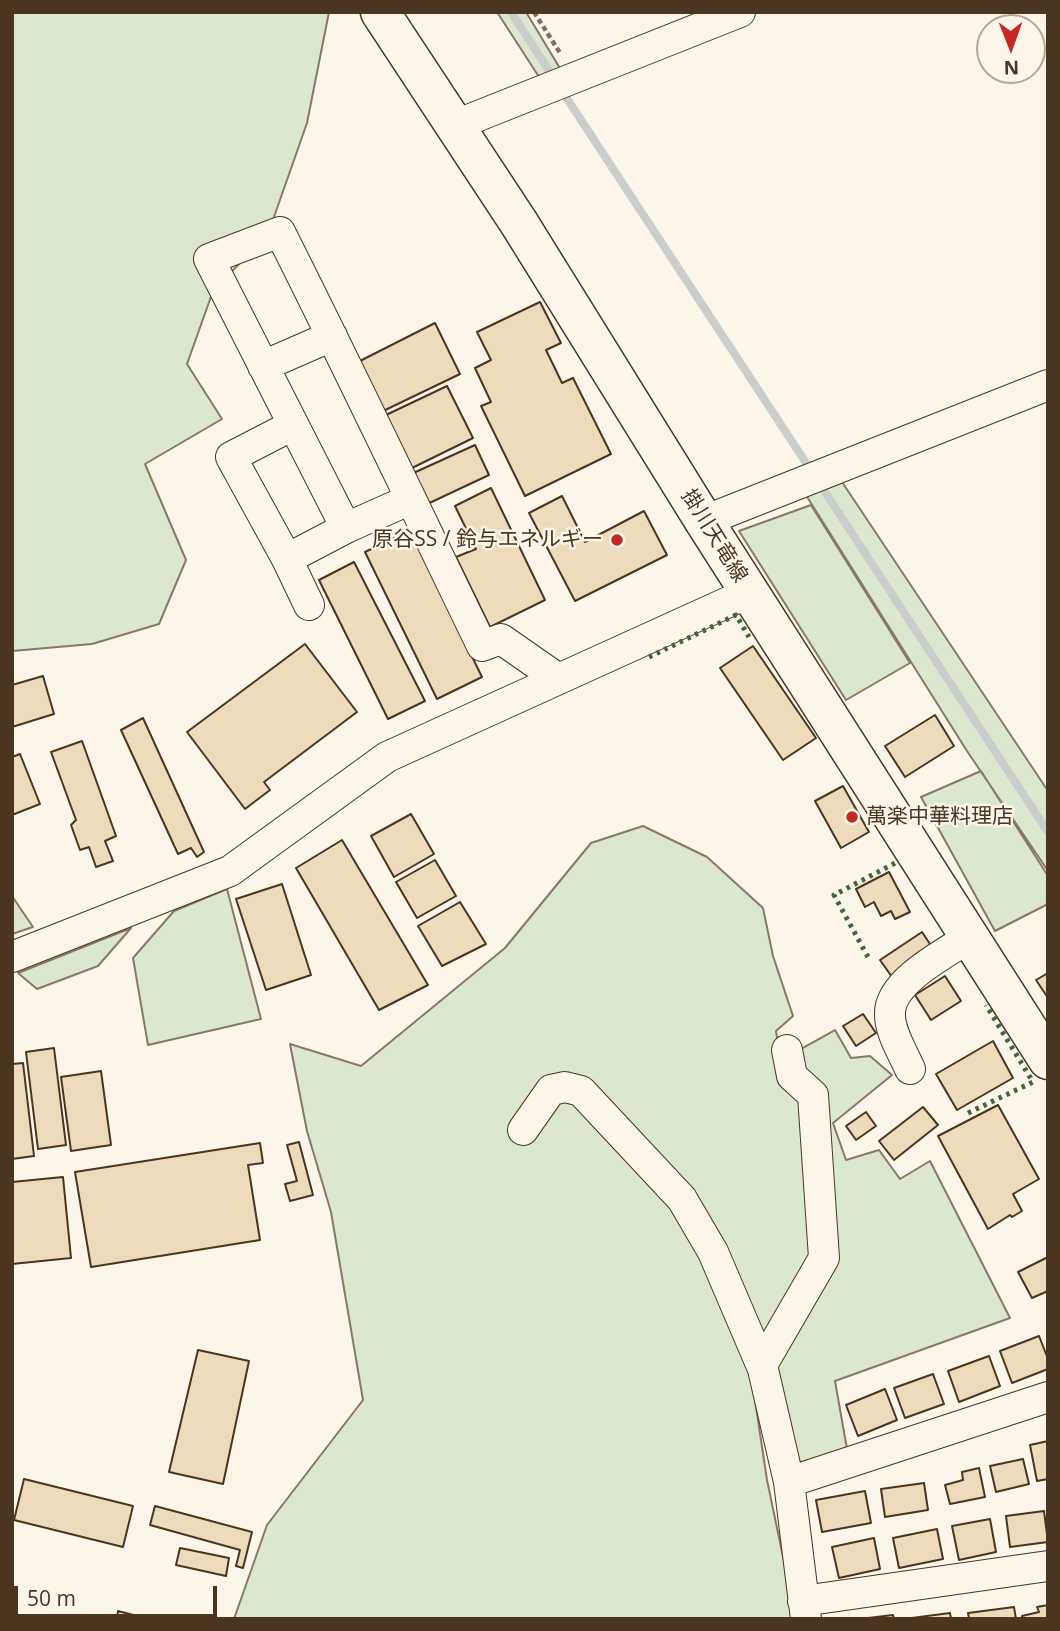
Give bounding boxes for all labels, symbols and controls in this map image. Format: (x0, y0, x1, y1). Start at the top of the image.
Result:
north arrow (976, 14, 1046, 84)
text: N (1003, 55, 1019, 81)
street label: 掛川天竜線 (675, 485, 753, 587)
place label: 原谷SS / 鈴与エネルギー (372, 527, 603, 553)
marker: 原谷SS / 鈴与エネルギー (609, 532, 625, 548)
place label: 萬楽中華料理店 (866, 804, 1013, 830)
marker: 萬楽中華料理店 (844, 809, 860, 825)
scale bar (18, 1572, 220, 1616)
text: 50 m (27, 1584, 76, 1612)

